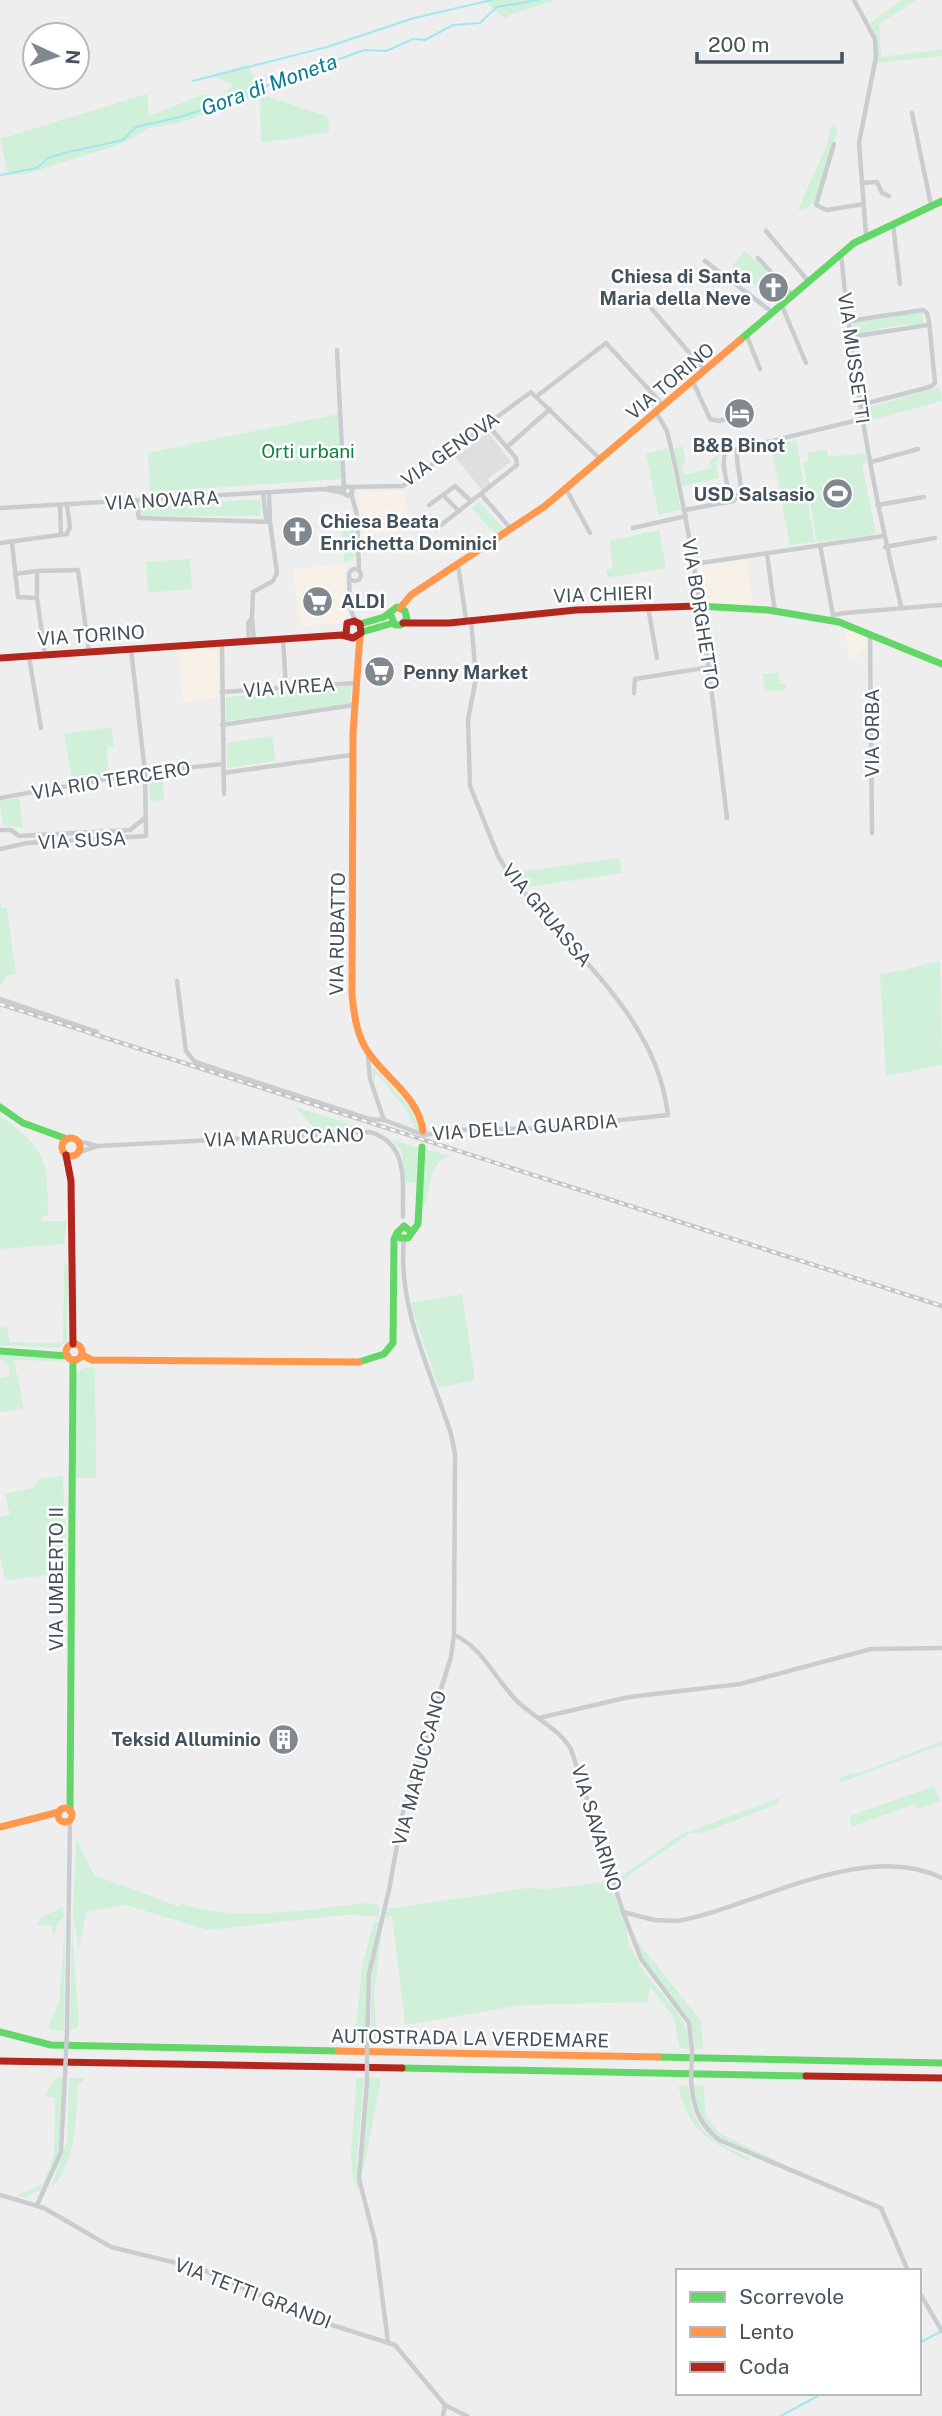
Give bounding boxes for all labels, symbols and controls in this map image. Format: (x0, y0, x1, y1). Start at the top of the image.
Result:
north arrow (21, 21, 91, 91)
scale bar (697, 21, 842, 65)
text: 200 m (708, 32, 769, 57)
water label: Gora di Moneta (197, 48, 340, 121)
text: N (61, 49, 84, 65)
place label: Chiesa di Santa Maria della Neve (600, 265, 751, 309)
church icon: Chiesa di Santa Maria della Neve (757, 270, 791, 304)
street label: VIA MUSSETTI (834, 291, 874, 425)
street label: VIA TORINO (622, 338, 718, 424)
hotel icon: B&B Binot (722, 397, 756, 431)
street label: VIA GENOVA (397, 407, 503, 491)
place label: B&B Binot (693, 434, 786, 456)
park label: Orti urbani (261, 440, 355, 462)
sports icon: USD Salsasio (821, 477, 855, 511)
place label: USD Salsasio (694, 483, 815, 505)
street label: VIA NOVARA (104, 486, 220, 514)
place label: Chiesa Beata Enrichetta Dominici (320, 510, 497, 554)
church icon: Chiesa Beata Enrichetta Dominici (280, 515, 314, 549)
street label: VIA BORGHETTO (678, 537, 724, 691)
street label: VIA CHIERI (553, 581, 653, 607)
supermarket icon: ALDI (301, 584, 335, 618)
place label: ALDI (341, 590, 385, 612)
street label: VIA TORINO (36, 620, 146, 650)
supermarket icon: Penny Market (363, 655, 397, 689)
place label: Penny Market (403, 661, 528, 683)
street label: VIA IVREA (242, 673, 336, 701)
street label: VIA ORBA (861, 688, 883, 778)
street label: VIA RIO TERCERO (30, 757, 192, 803)
street label: VIA SUSA (37, 827, 127, 853)
street label: VIA GRUASSA (498, 859, 596, 971)
street label: VIA RUBATTO (325, 872, 349, 996)
street label: VIA DELLA GUARDIA (431, 1110, 619, 1144)
street label: VIA MARUCCANO (204, 1123, 364, 1151)
street label: VIA UMBERTO II (45, 1507, 67, 1651)
street label: VIA MARUCCANO (388, 1688, 450, 1848)
building icon: Teksid Alluminio (267, 1722, 301, 1756)
place label: Teksid Alluminio (112, 1728, 261, 1750)
street label: VIA SAVARINO (567, 1762, 627, 1894)
street label: AUTOSTRADA LA VERDEMARE (331, 2025, 609, 2051)
street label: VIA TETTI GRANDI (172, 2253, 334, 2333)
legend (676, 2269, 921, 2395)
text: Scorrevole (739, 2284, 844, 2309)
text: Lento (739, 2319, 794, 2344)
text: Coda (739, 2354, 789, 2379)

